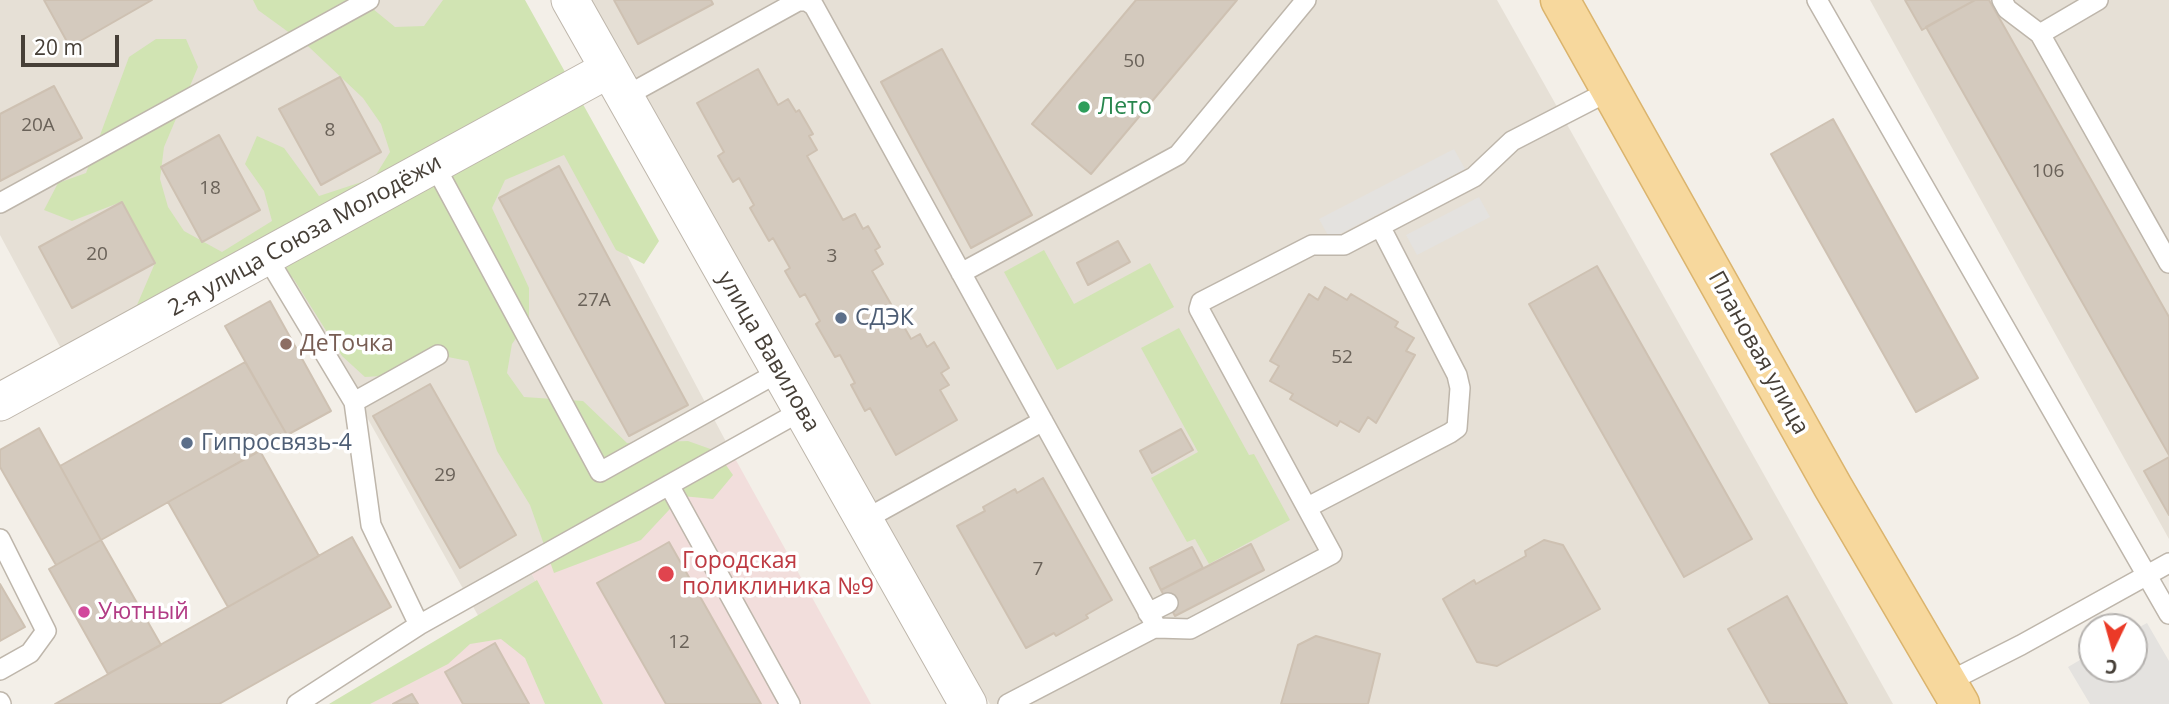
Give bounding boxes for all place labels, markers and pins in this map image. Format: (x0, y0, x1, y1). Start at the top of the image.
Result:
place label: Лето (1098, 93, 1152, 121)
marker: Лето (1076, 99, 1092, 115)
place label: СДЭК (855, 304, 914, 332)
marker: СДЭК (833, 310, 849, 326)
place label: ДеТочка (300, 330, 394, 358)
marker: ДеТочка (278, 336, 294, 352)
place label: Гипросвязь-4 (201, 429, 352, 457)
marker: Гипросвязь-4 (179, 435, 195, 451)
place label: Городская поликлиника №9 (682, 547, 874, 601)
marker: Городская поликлиника №9 (656, 564, 676, 584)
place label: Уютный (98, 598, 189, 626)
marker: Уютный (76, 604, 92, 620)

